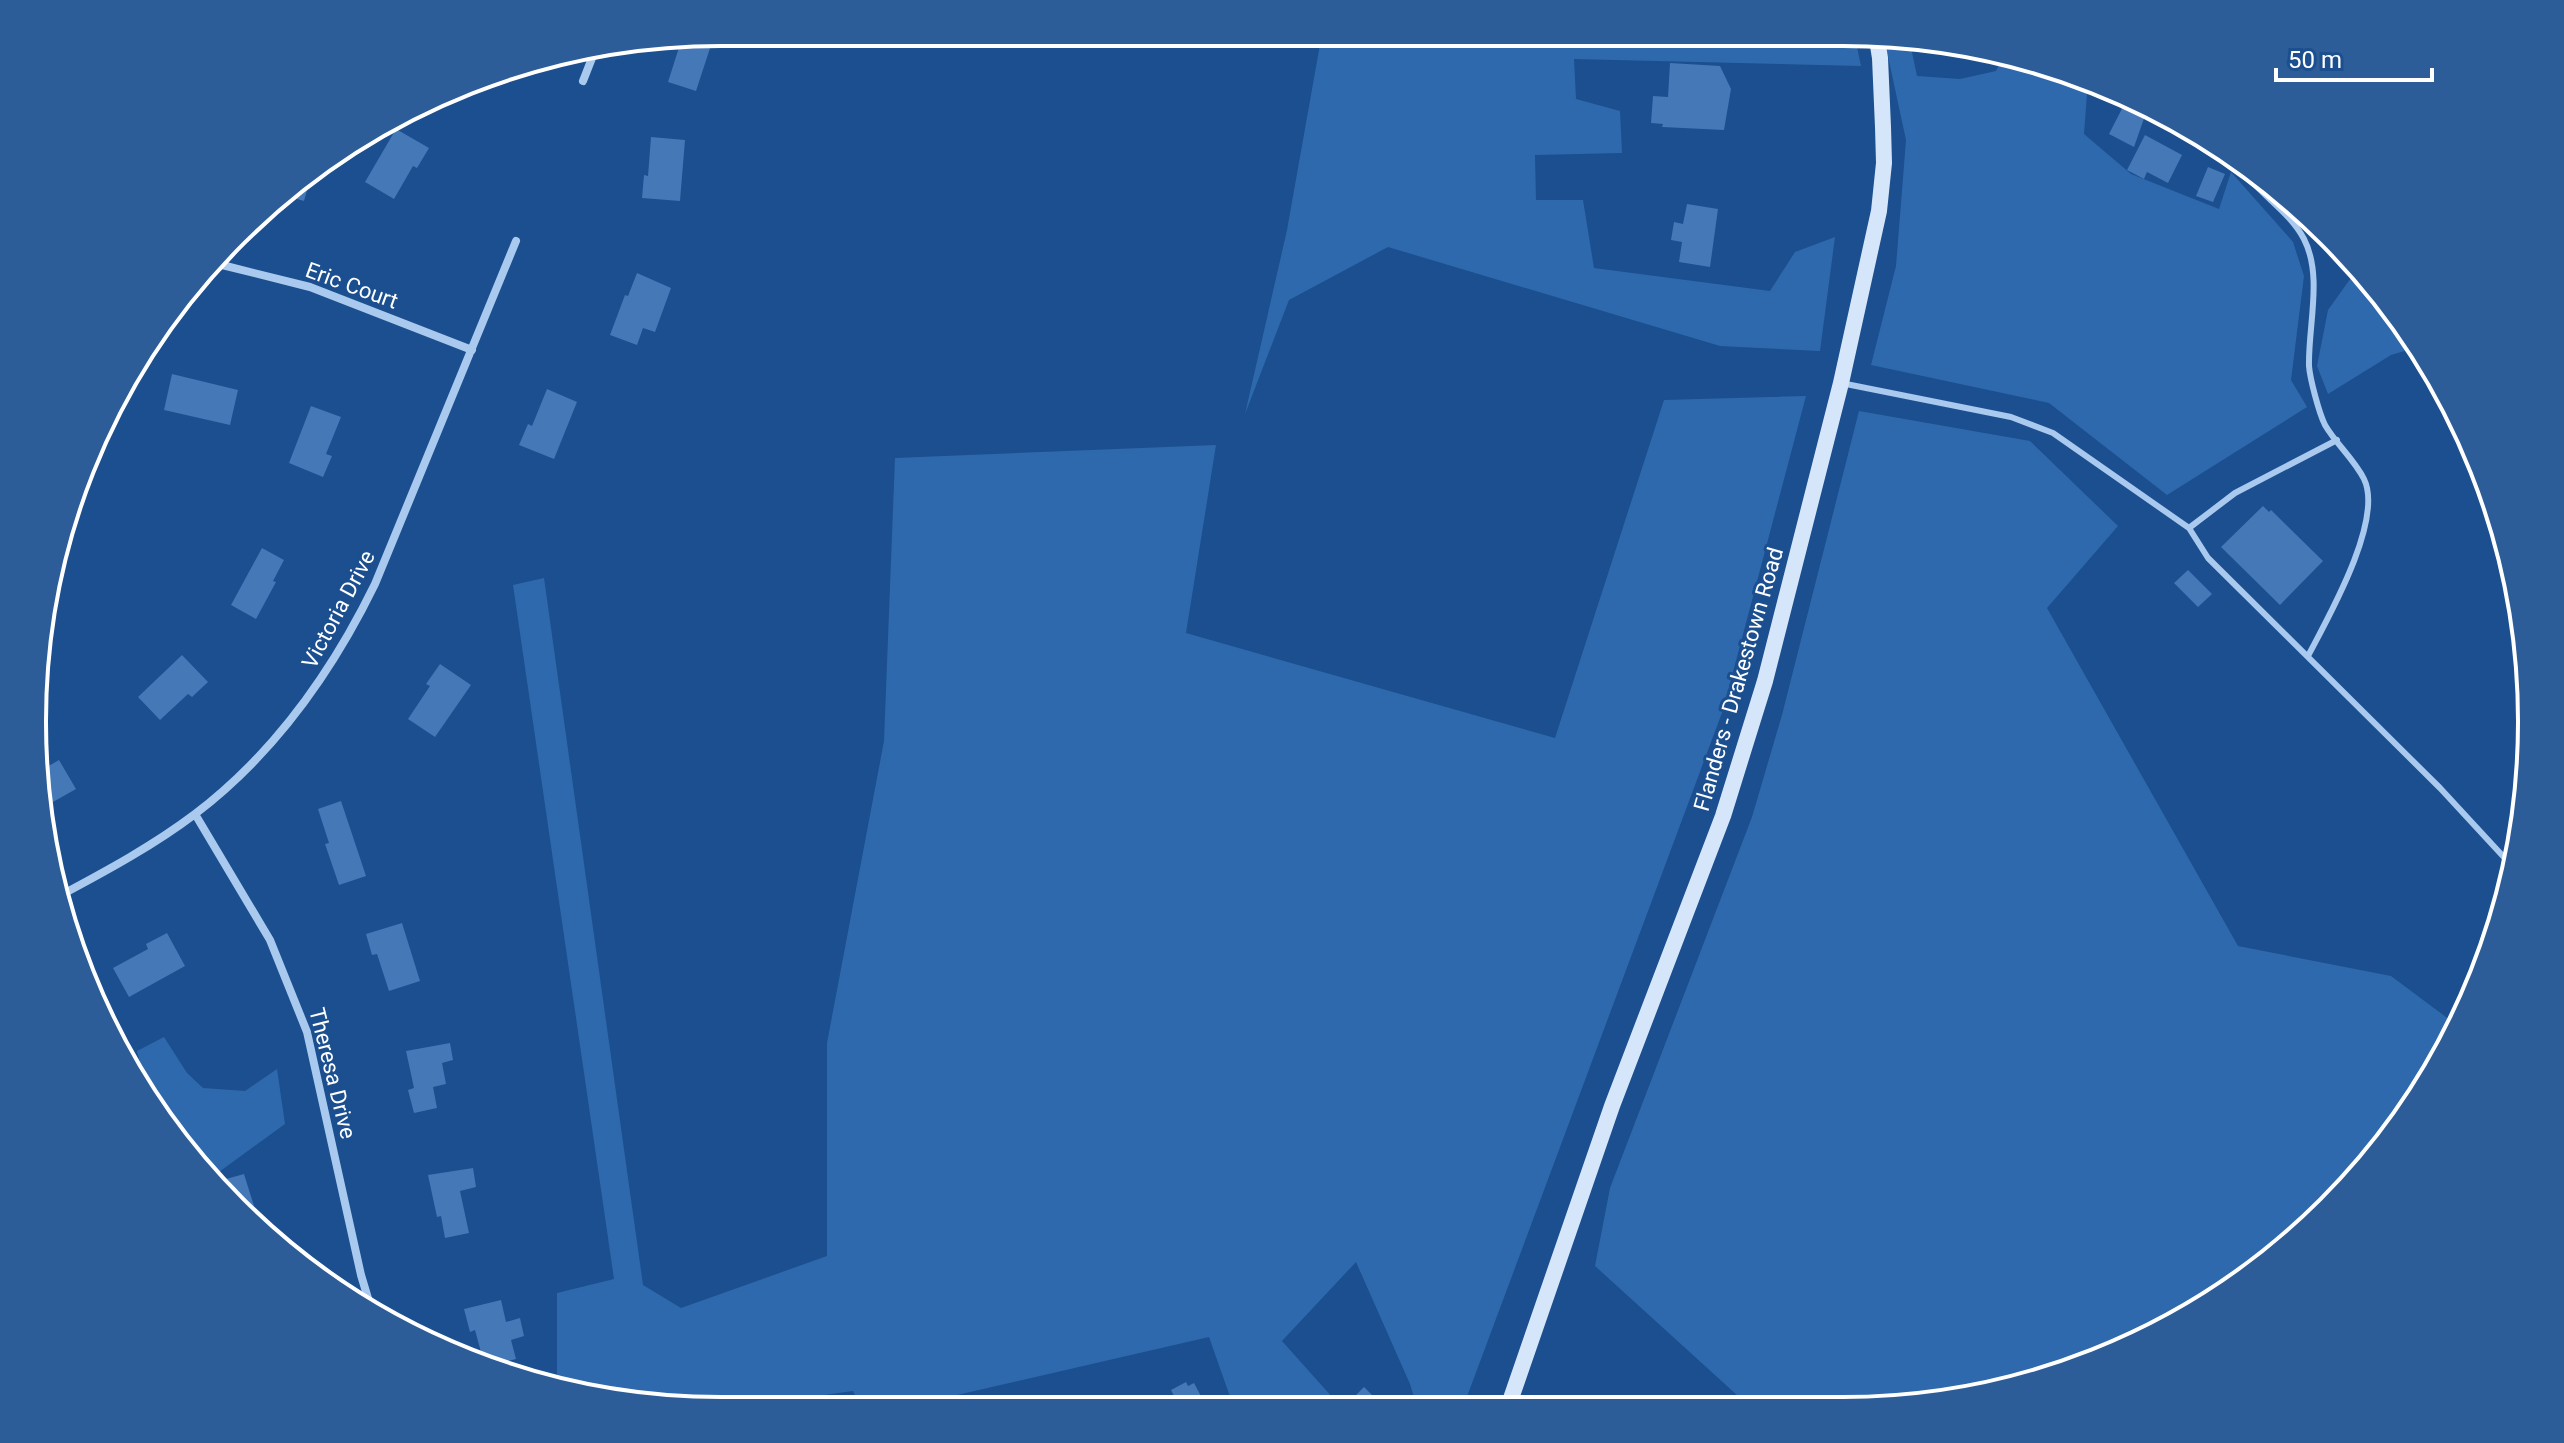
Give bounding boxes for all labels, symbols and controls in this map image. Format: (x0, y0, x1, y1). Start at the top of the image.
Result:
scale bar (2276, 32, 2432, 82)
text: 50 m (2288, 46, 2342, 74)
street label: Eric Court (302, 257, 401, 314)
street label: Flanders - Drakestown Road (1689, 544, 1788, 814)
street label: Victoria Drive (297, 546, 380, 673)
street label: Theresa Drive (304, 1005, 361, 1141)

